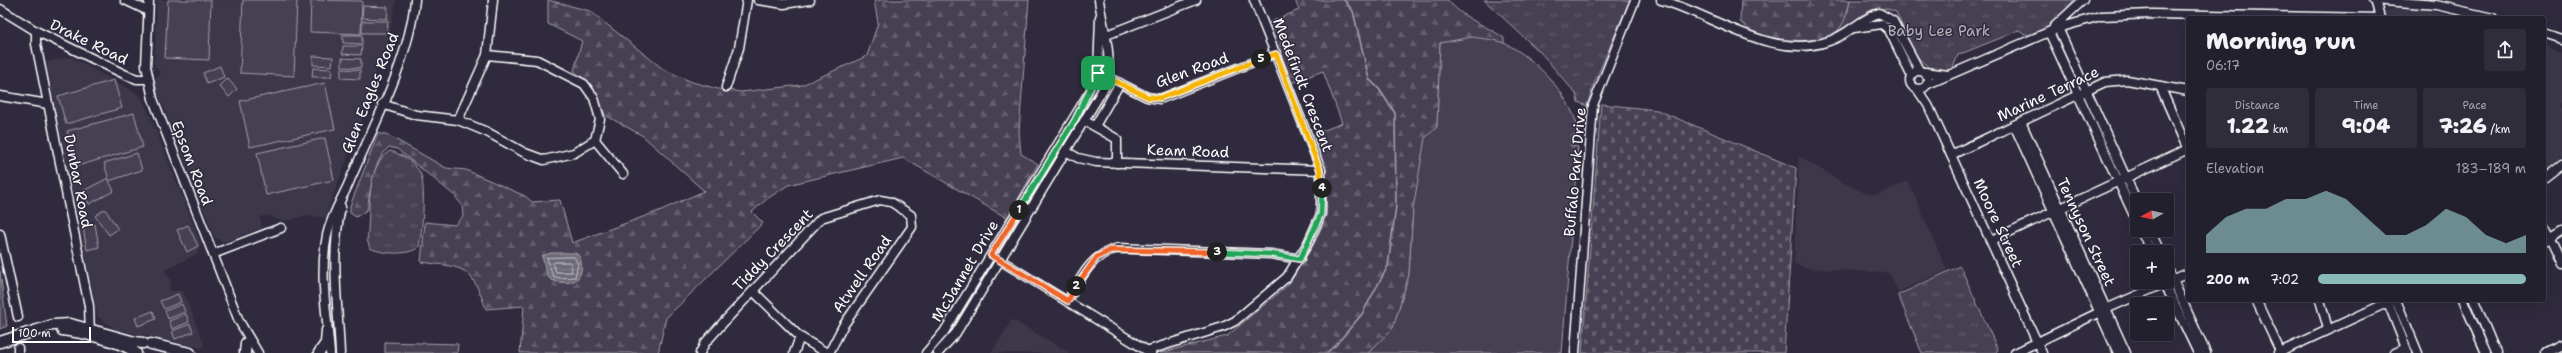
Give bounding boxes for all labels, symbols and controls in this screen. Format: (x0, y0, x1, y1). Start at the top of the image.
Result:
street label: Drake Road (47, 14, 132, 70)
street label: Medefindt Crescent (1268, 15, 1338, 155)
park label: Baby Lee Park (1888, 21, 1990, 41)
text: Morning run (2206, 27, 2356, 56)
street label: Glen Eagles Road (337, 29, 404, 156)
button: share (2484, 29, 2526, 71)
street label: Glen Road (1153, 47, 1232, 92)
pin: 5 (1251, 49, 1271, 69)
text: 5 (1258, 51, 1264, 66)
pin (1081, 56, 1115, 90)
text: 06:17 (2206, 57, 2240, 74)
icon: arrive (1087, 62, 1109, 84)
street label: Marine Terrace (1994, 62, 2102, 126)
text: Distance (2235, 98, 2280, 113)
text: Time (2353, 98, 2379, 113)
text: Pace (2463, 98, 2487, 113)
street label: Buffalo Park Drive (1559, 107, 1591, 237)
text: 1.22 (2226, 113, 2269, 139)
text: 9:04 (2342, 113, 2390, 139)
text: 7:26 (2439, 113, 2487, 139)
street label: Epsom Road (167, 118, 217, 209)
text: km (2269, 122, 2288, 137)
text: /km (2487, 122, 2510, 137)
street label: Dunbar Road (59, 132, 97, 230)
street label: Keam Road (1146, 140, 1230, 162)
text: Elevation (2206, 160, 2264, 177)
text: 183–189 m (2456, 160, 2526, 177)
street label: Moore Street (1969, 175, 2027, 271)
street label: Tennyson Street (2052, 175, 2120, 289)
pin: 4 (1312, 178, 1332, 198)
text: 4 (1318, 180, 1326, 195)
north arrow (2130, 193, 2174, 237)
map controls (2130, 193, 2174, 341)
pin: 1 (1009, 200, 1029, 220)
text: 1 (1016, 202, 1022, 217)
street label: Tiddy Crescent (729, 204, 817, 296)
street label: McJannet Drive (927, 216, 1003, 326)
street label: Atwell Road (828, 231, 896, 317)
pin: 3 (1207, 242, 1227, 262)
text: 3 (1213, 244, 1221, 259)
button: + (2130, 245, 2174, 289)
text: 200 m (2206, 271, 2249, 288)
text: 7:02 (2270, 271, 2299, 288)
pin: 2 (1066, 276, 1086, 296)
text: 2 (1072, 278, 1080, 293)
button: − (2130, 297, 2174, 341)
scale bar (12, 325, 91, 344)
text: 100 m (18, 326, 51, 341)

